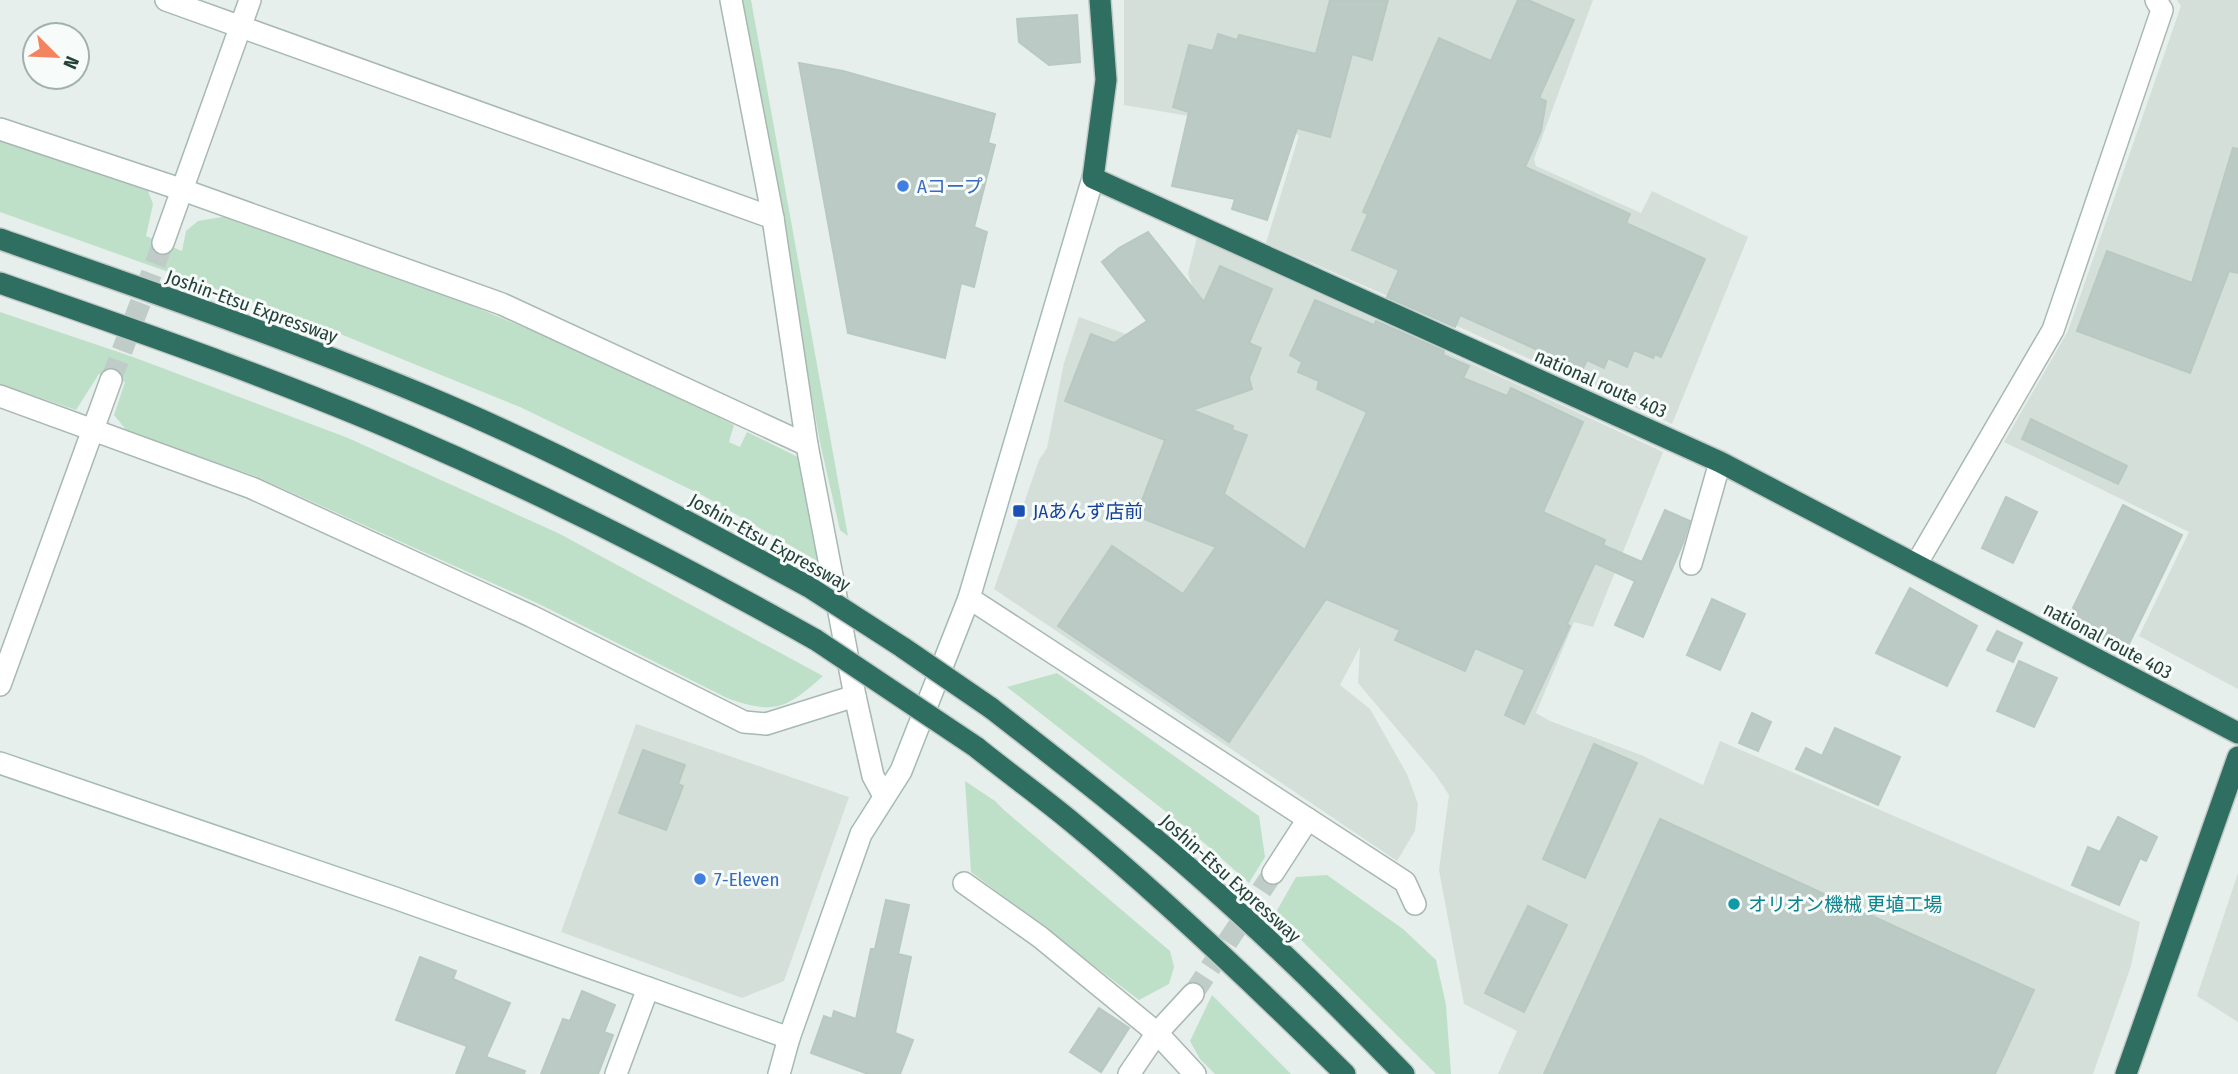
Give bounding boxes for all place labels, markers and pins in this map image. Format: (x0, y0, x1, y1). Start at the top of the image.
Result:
place label: Aコープ (917, 175, 983, 198)
marker: Aコープ (895, 178, 911, 194)
place label: JAあんず店前 (1033, 500, 1143, 523)
marker: JAあんず店前 (1011, 503, 1027, 519)
place label: 7-Eleven (714, 868, 780, 891)
marker: 7-Eleven (692, 871, 708, 887)
place label: オリオン機械 更埴工場 (1748, 893, 1942, 916)
marker: オリオン機械 更埴工場 (1726, 896, 1742, 912)

